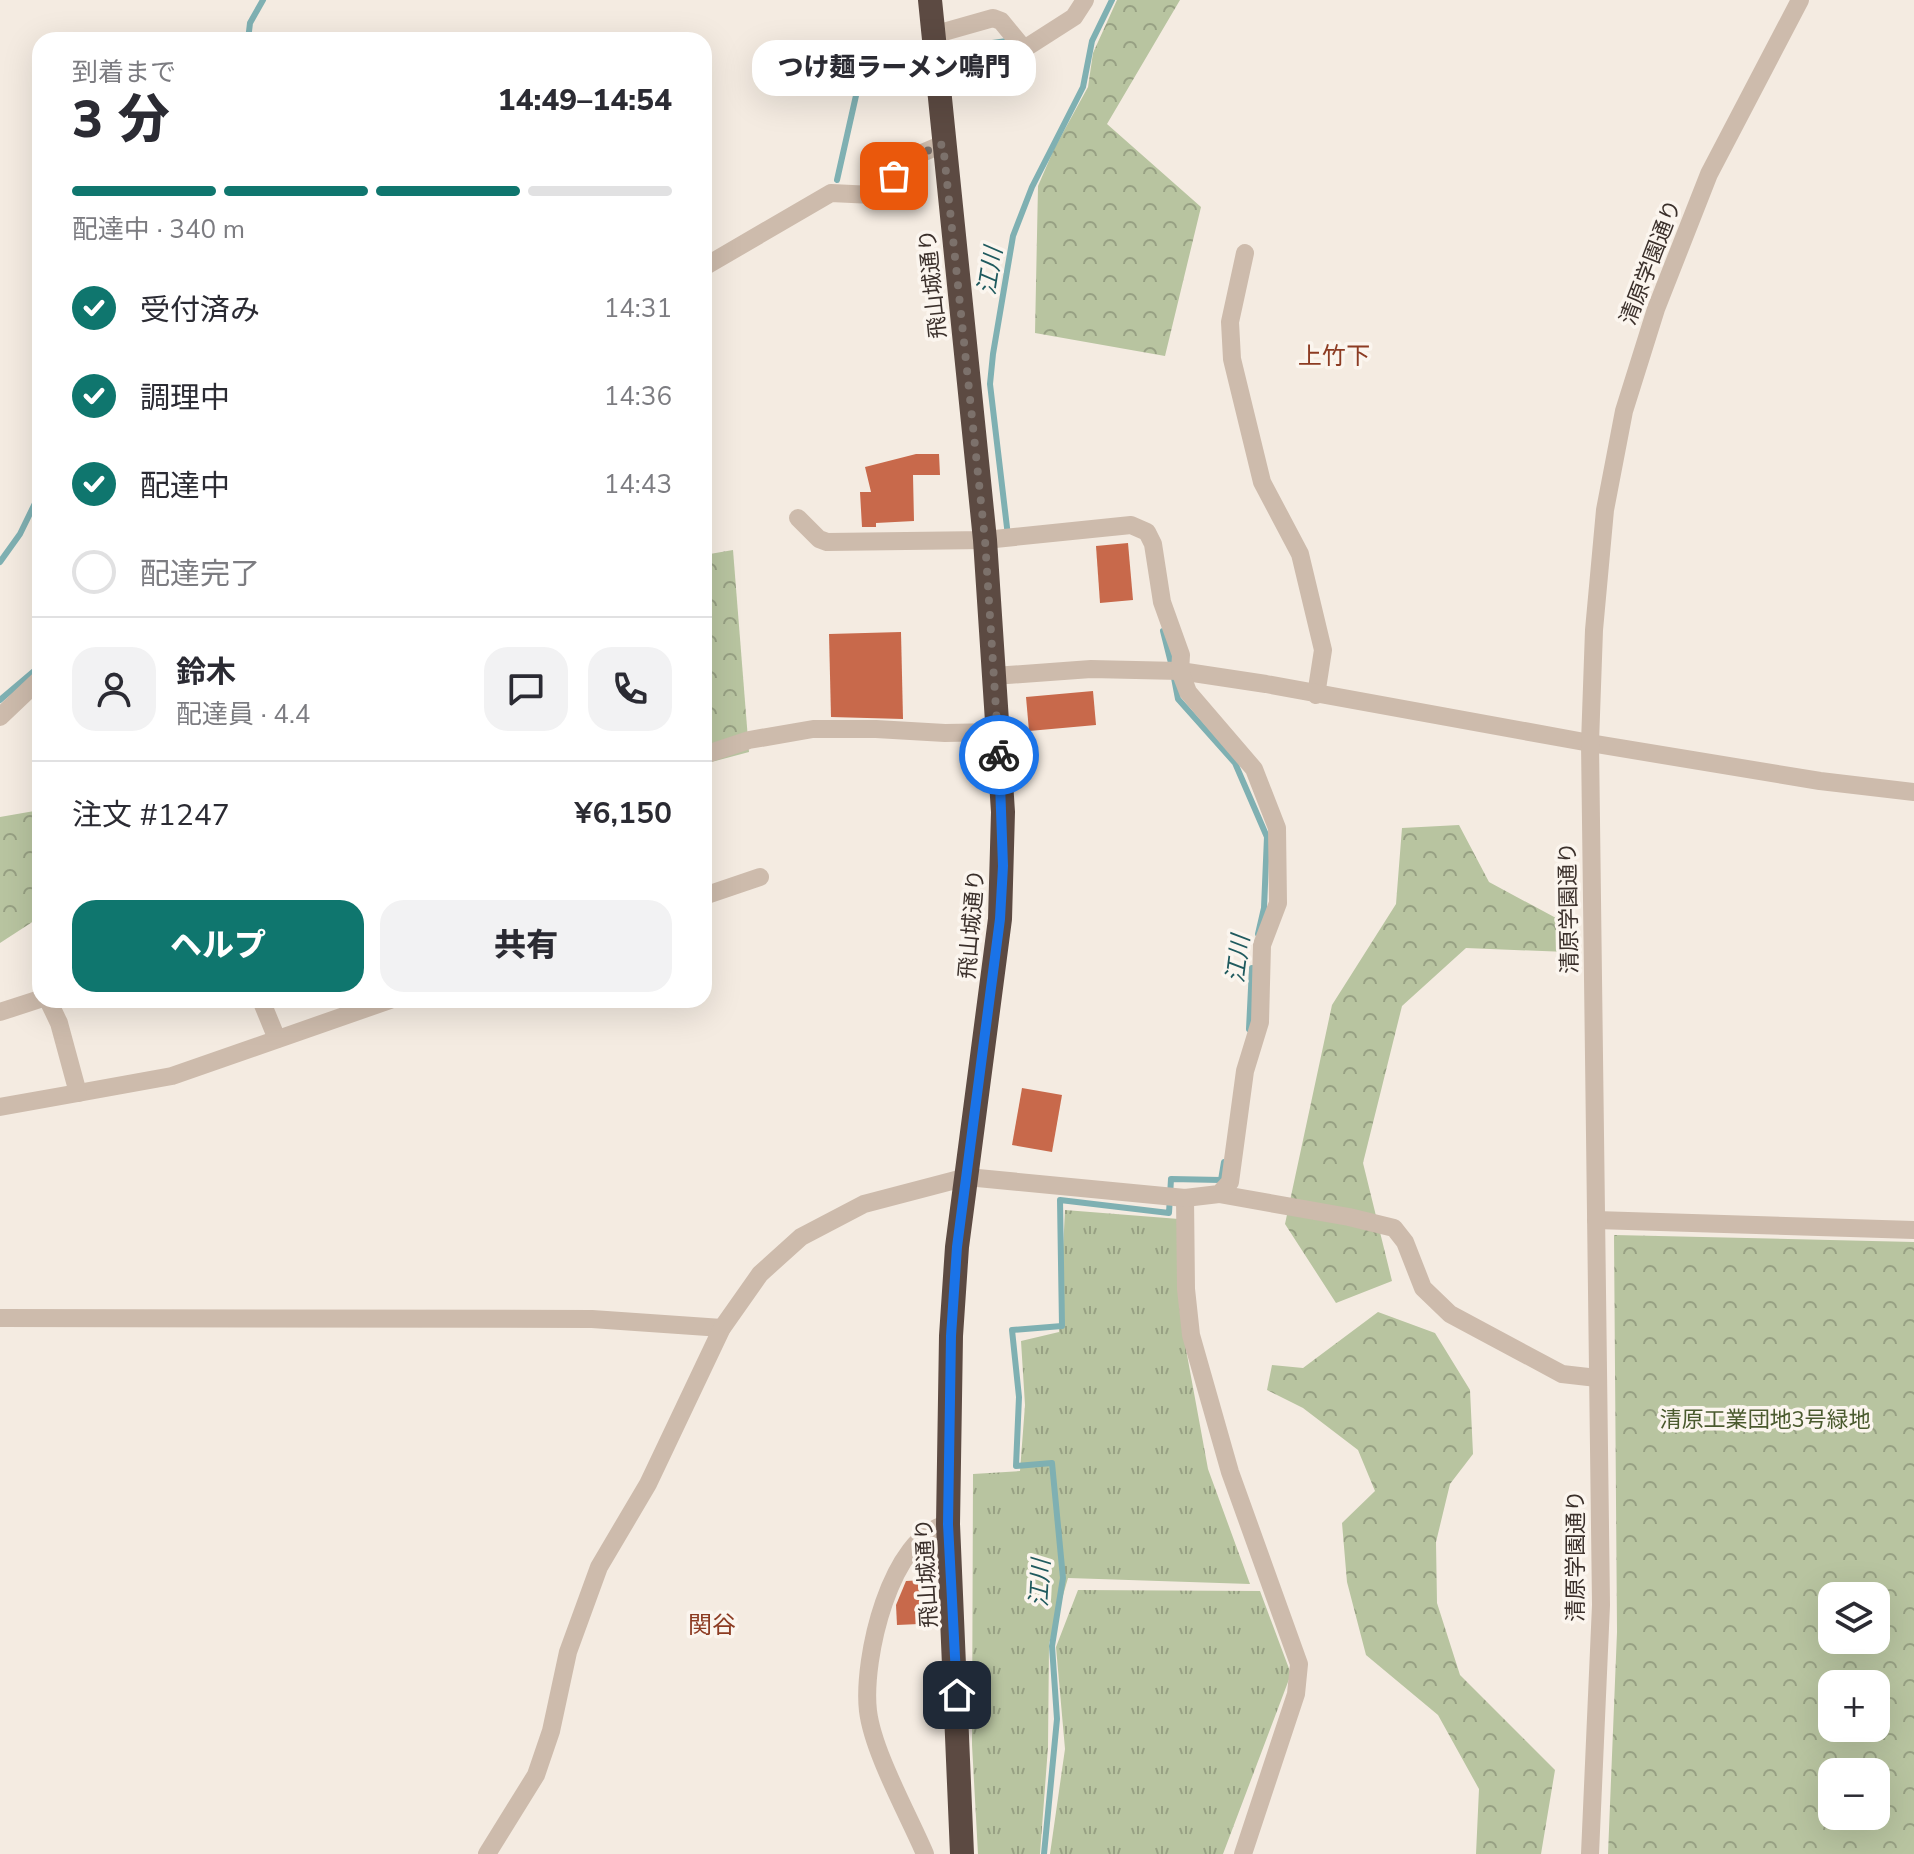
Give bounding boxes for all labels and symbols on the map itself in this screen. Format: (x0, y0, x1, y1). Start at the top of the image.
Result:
callout: つけ麺ラーメン鳴門 (752, 40, 1036, 96)
pin (860, 142, 928, 210)
street label: 清原学園通り (1613, 195, 1689, 329)
street label: 飛山城通り (912, 228, 954, 340)
water label: 江川 (970, 242, 1010, 297)
district label: 上竹下 (1298, 340, 1370, 372)
courier (959, 715, 1039, 795)
street label: 清原学園通り (1553, 842, 1585, 974)
street label: 飛山城通り (952, 868, 992, 980)
water label: 江川 (1219, 930, 1257, 985)
park label: 清原工業団地3号緑地 (1659, 1405, 1871, 1435)
street label: 清原学園通り (1561, 1490, 1591, 1622)
street label: 飛山城通り (909, 1517, 945, 1629)
water label: 江川 (1023, 1555, 1057, 1608)
district label: 関谷 (688, 1609, 736, 1641)
pin (923, 1661, 991, 1729)

